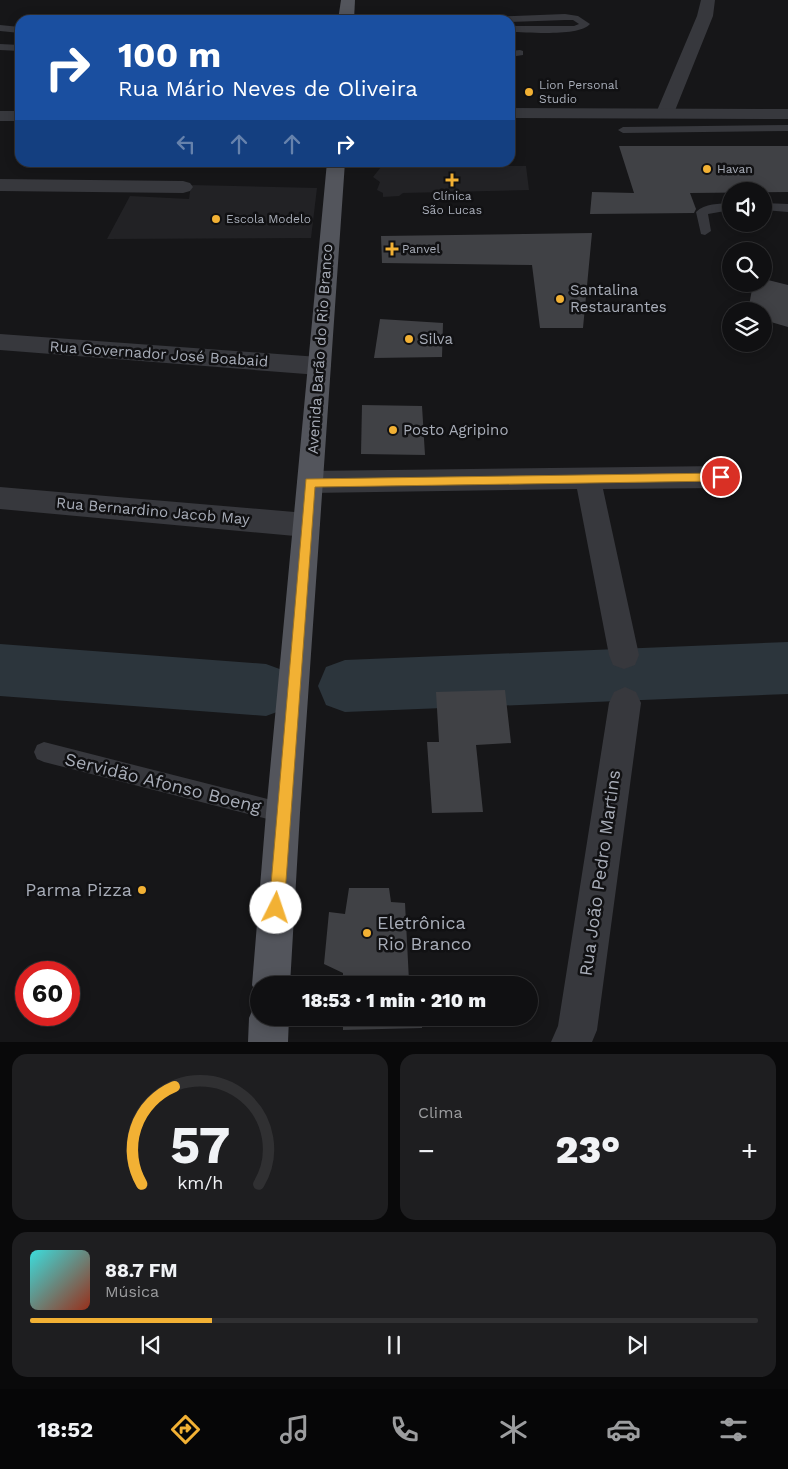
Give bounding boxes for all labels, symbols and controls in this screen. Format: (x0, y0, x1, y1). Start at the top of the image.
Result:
text: 100 m (118, 34, 221, 76)
icon: right (35, 35, 100, 100)
text: Rua Mário Neves de Oliveira (118, 76, 418, 101)
place label: Lion Personal Studio (539, 78, 619, 106)
marker: Lion Personal Studio (523, 86, 535, 98)
icon: left (172, 130, 200, 158)
icon: ahead (225, 130, 253, 158)
icon: ahead (278, 130, 306, 158)
icon: right (331, 130, 359, 158)
place label: Havan (717, 162, 753, 176)
marker: Havan (701, 163, 713, 175)
marker: Clínica São Lucas (445, 173, 459, 187)
map controls (722, 182, 772, 352)
button: sound (722, 182, 772, 232)
place label: Clínica São Lucas (422, 189, 482, 217)
place label: Escola Modelo (226, 212, 311, 226)
marker: Escola Modelo (210, 213, 222, 225)
place label: Panvel (402, 242, 441, 256)
button: search (722, 242, 772, 292)
street label: Avenida Barão do Rio Branco (304, 243, 336, 455)
marker: Panvel (386, 243, 398, 255)
place label: Santalina Restaurantes (570, 281, 667, 316)
marker: Santalina Restaurantes (554, 293, 566, 305)
button: layers (722, 302, 772, 352)
place label: Silva (419, 330, 453, 348)
marker: Silva (403, 333, 415, 345)
street label: Rua Governador José Boabaid (49, 337, 269, 371)
place label: Posto Agripino (403, 421, 508, 439)
marker: Posto Agripino (387, 424, 399, 436)
pin (700, 456, 742, 498)
icon: arrive (707, 463, 735, 491)
street label: Rua Bernardino Jacob May (56, 494, 251, 528)
street label: Servidão Afonso Boeng (63, 748, 264, 817)
street label: Rua João Pedro Martins (575, 768, 624, 977)
place label: Parma Pizza (25, 879, 132, 900)
position arrow (249, 881, 301, 933)
marker: Parma Pizza (136, 884, 148, 896)
place label: Eletrônica Rio Branco (377, 912, 472, 954)
marker: Eletrônica Rio Branco (361, 927, 373, 939)
speed limit sign: 60 (15, 961, 80, 1026)
text: 18:53 · 1 min · 210 m (302, 989, 486, 1012)
text: Clima (418, 1103, 462, 1122)
text: 57 (170, 1115, 230, 1176)
text: 23° (556, 1128, 620, 1172)
text: − (418, 1134, 435, 1167)
text: + (741, 1134, 758, 1167)
text: km/h (177, 1172, 223, 1193)
text: 88.7 FM (105, 1259, 178, 1282)
text: Música (105, 1282, 159, 1301)
icon: previous (137, 1331, 165, 1359)
icon: pause (380, 1331, 408, 1359)
icon: next (623, 1331, 651, 1359)
icon: directions (168, 1412, 203, 1447)
icon: music (277, 1412, 312, 1447)
icon: phone (387, 1412, 422, 1447)
icon: climate (496, 1412, 531, 1447)
icon: car (606, 1412, 641, 1447)
icon: filters (716, 1412, 751, 1447)
text: 18:52 (37, 1417, 93, 1442)

